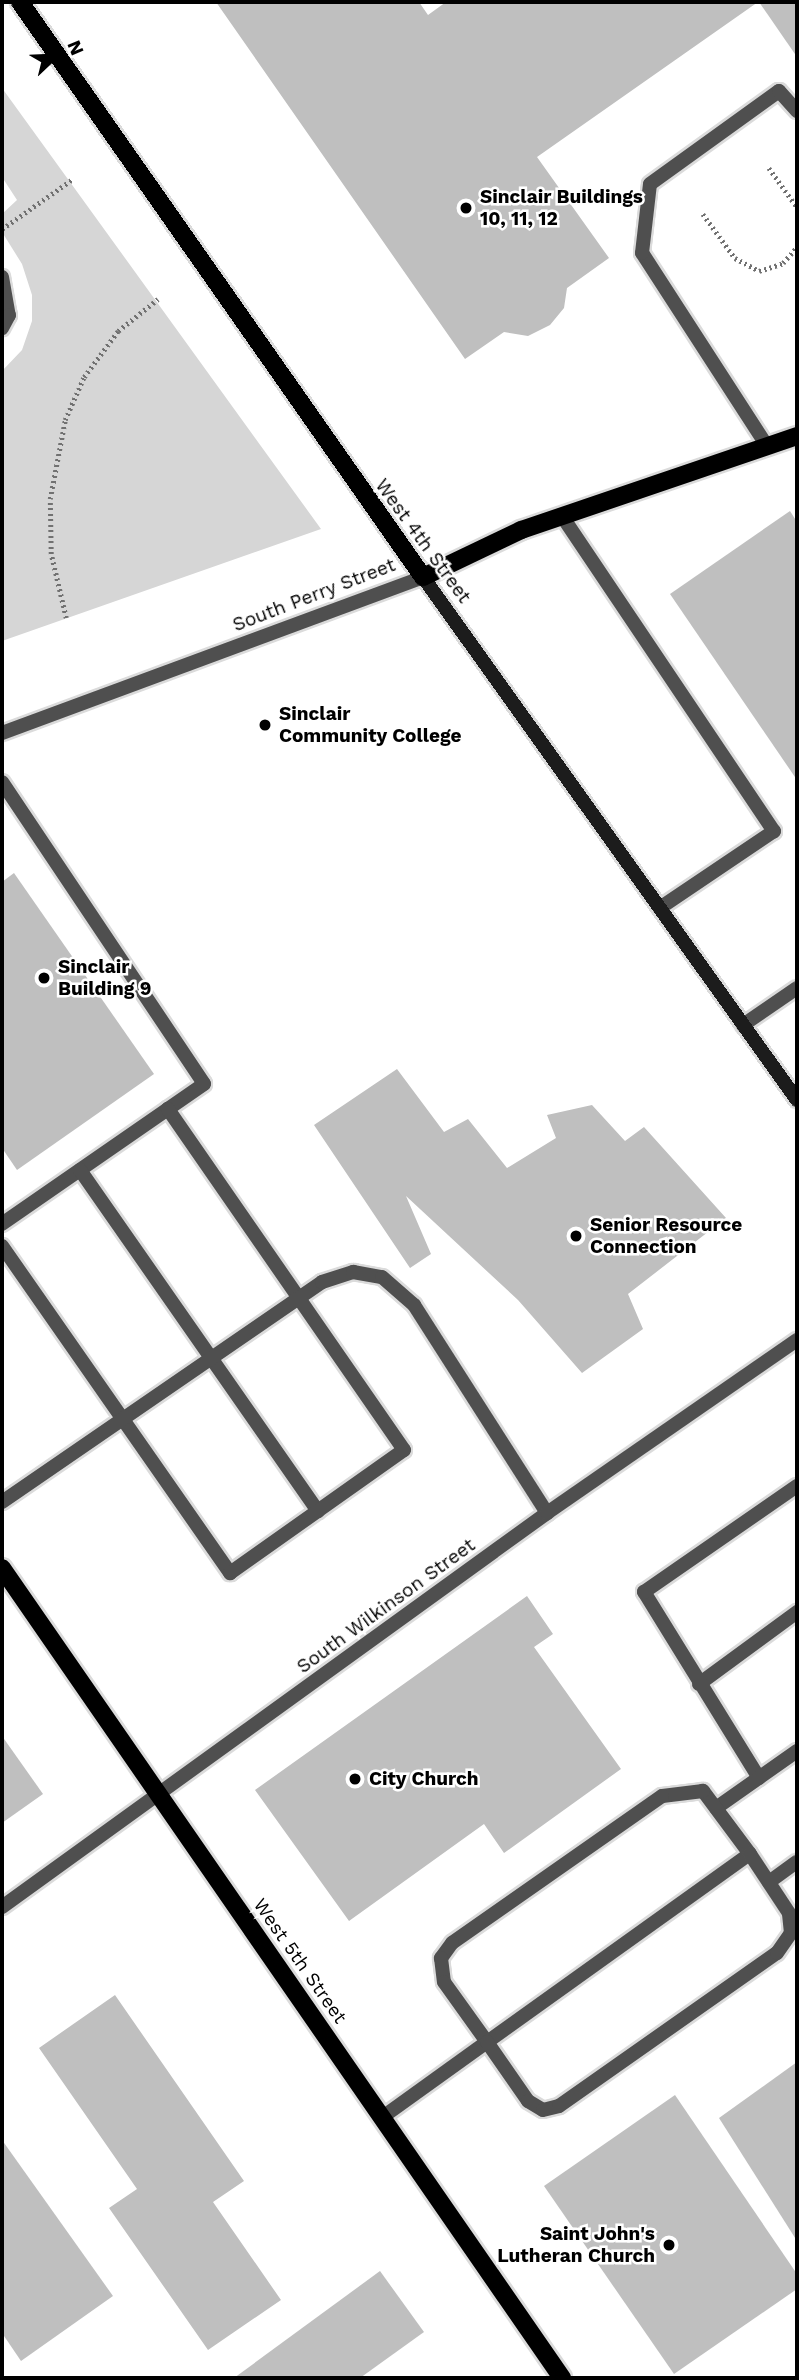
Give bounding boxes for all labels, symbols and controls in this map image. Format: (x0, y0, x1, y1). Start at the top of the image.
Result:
north arrow (21, 21, 91, 91)
text: N (62, 37, 89, 59)
place label: Sinclair Buildings 10, 11, 12 (480, 186, 643, 230)
marker: Sinclair Buildings 10, 11, 12 (458, 200, 474, 216)
street label: West 4th Street (370, 474, 476, 608)
street label: South Perry Street (229, 553, 399, 637)
place label: Sinclair Community College (279, 703, 462, 747)
marker: Sinclair Community College (257, 717, 273, 733)
place label: Sinclair Building 9 (58, 956, 151, 1000)
marker: Sinclair Building 9 (36, 970, 52, 986)
place label: Senior Resource Connection (590, 1214, 743, 1258)
marker: Senior Resource Connection (568, 1228, 584, 1244)
street label: South Wilkinson Street (292, 1534, 480, 1678)
place label: City Church (369, 1768, 479, 1790)
marker: City Church (347, 1771, 363, 1787)
street label: West 5th Street (248, 1894, 352, 2028)
place label: Saint John's Lutheran Church (497, 2223, 655, 2267)
marker: Saint John's Lutheran Church (661, 2237, 677, 2253)

